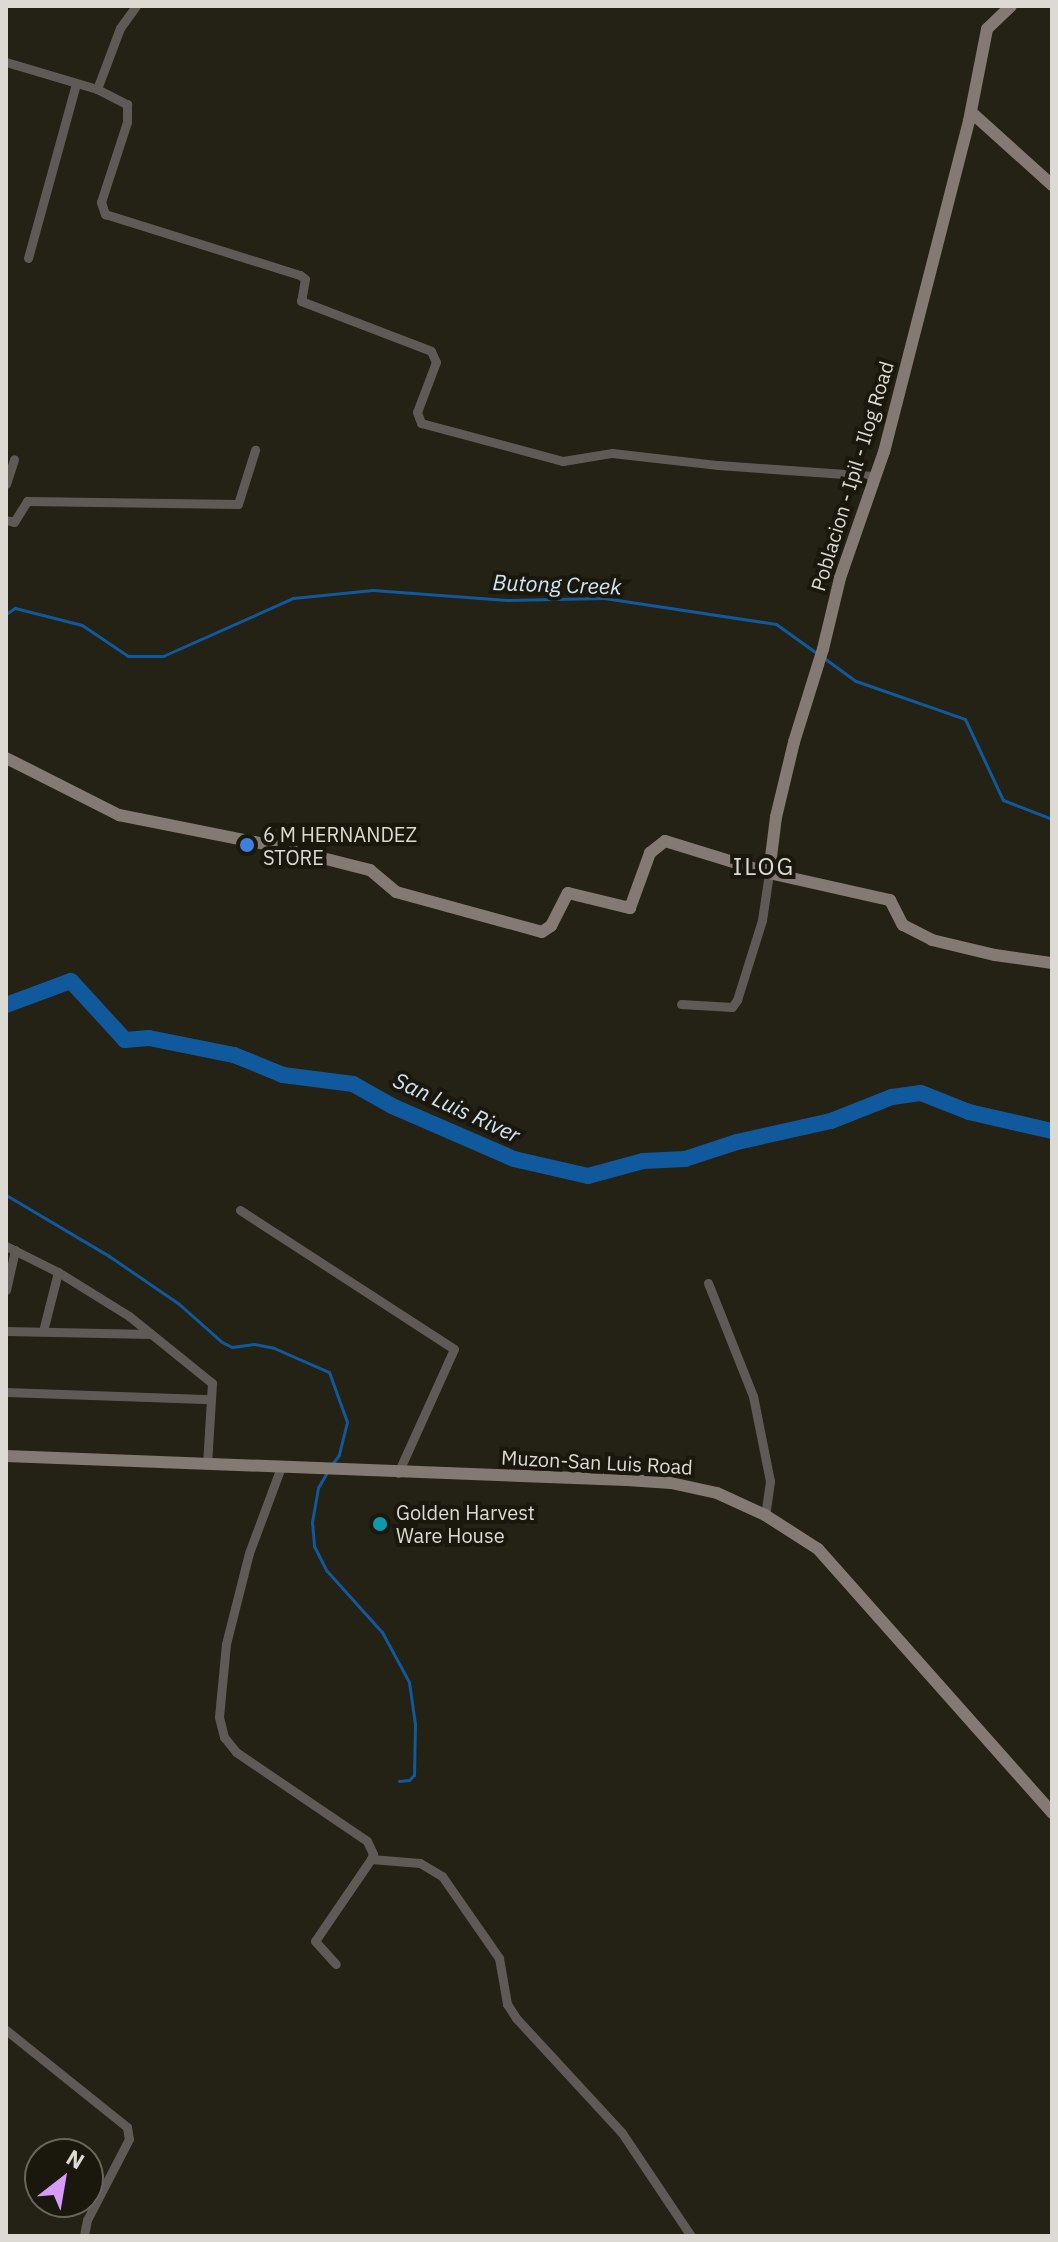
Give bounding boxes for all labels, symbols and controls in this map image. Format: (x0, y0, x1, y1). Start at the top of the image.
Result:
street label: Poblacion - Ipil - Ilog Road (806, 358, 898, 594)
water label: Butong Creek (492, 569, 622, 599)
place label: 6 M HERNANDEZ STORE (263, 822, 417, 869)
marker: 6 M HERNANDEZ STORE (238, 836, 256, 854)
district label: ILOG (733, 853, 795, 881)
water label: San Luis River (390, 1066, 524, 1148)
street label: Muzon-San Luis Road (501, 1445, 693, 1479)
place label: Golden Harvest Ware House (396, 1500, 535, 1547)
marker: Golden Harvest Ware House (371, 1515, 389, 1533)
north arrow (24, 2138, 104, 2218)
text: N (61, 2142, 90, 2175)

